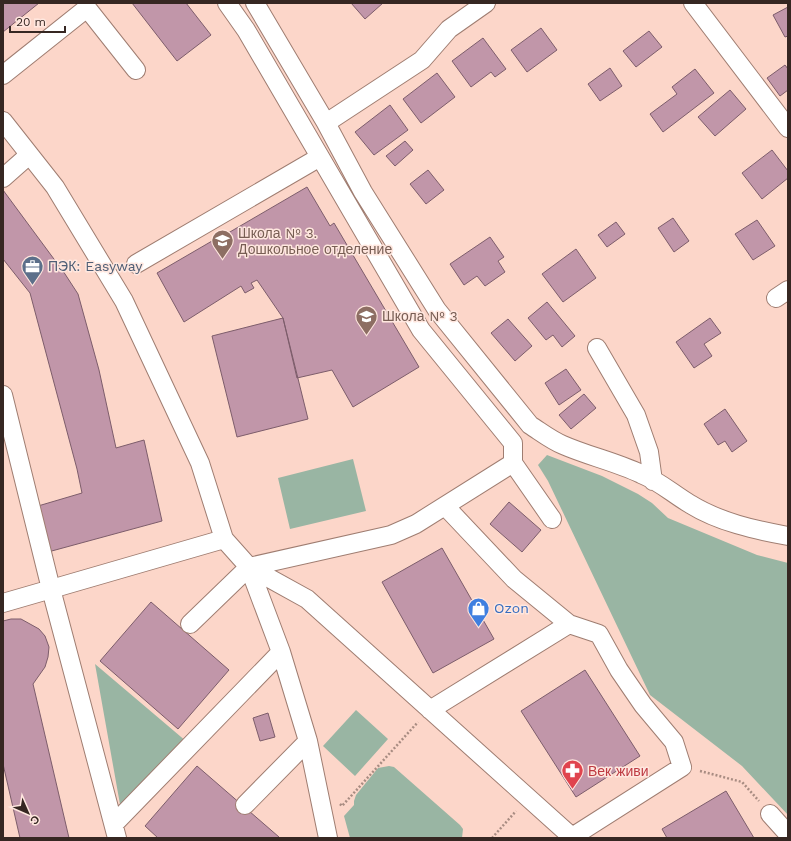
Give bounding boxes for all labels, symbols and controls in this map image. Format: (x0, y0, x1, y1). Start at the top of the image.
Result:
scale bar (10, 8, 65, 34)
text: 20 m (16, 15, 46, 29)
place label: Школа № 3. Дошкольное отделение (238, 225, 392, 257)
school or university icon: Школа № 3. Дошкольное отделение (209, 228, 235, 261)
office icon: ПЭК: Easyway (20, 253, 46, 286)
place label: ПЭК: Easyway (48, 258, 143, 274)
school or university icon: Школа № 3 (354, 303, 380, 336)
place label: Школа № 3 (382, 308, 458, 324)
shop icon: Ozon (466, 595, 492, 628)
place label: Ozon (494, 600, 529, 616)
pharmacy icon: Век живи (559, 758, 585, 791)
place label: Век живи (588, 763, 648, 779)
north arrow (8, 793, 48, 833)
text: С (27, 812, 42, 827)

